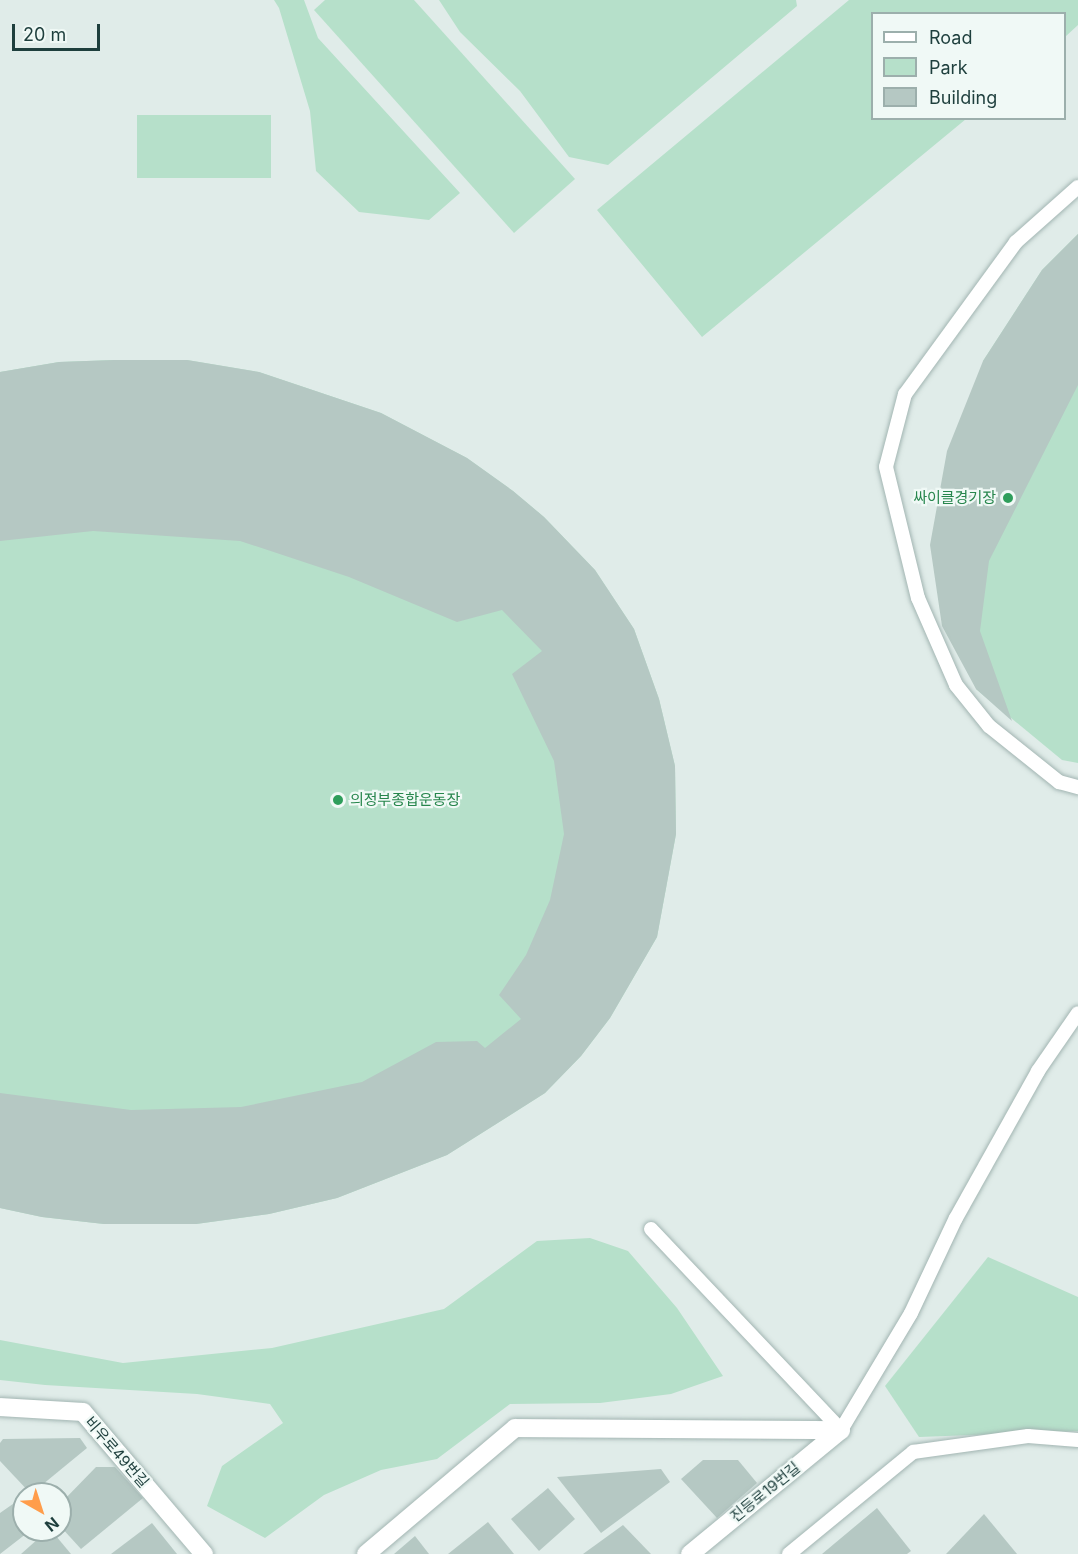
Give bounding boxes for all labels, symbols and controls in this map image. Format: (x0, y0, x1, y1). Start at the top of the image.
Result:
scale bar (15, 12, 104, 50)
legend (871, 12, 1066, 120)
text: 20 m (23, 24, 66, 45)
text: Road (929, 27, 972, 48)
text: Park (929, 57, 968, 78)
text: Building (929, 87, 997, 108)
place label: 싸이클경기장 (913, 489, 996, 507)
marker: 싸이클경기장 (1001, 491, 1015, 505)
place label: 의정부종합운동장 (350, 791, 460, 809)
marker: 의정부종합운동장 (331, 793, 345, 807)
street label: 비우로49번길 (81, 1413, 153, 1491)
street label: 진등로19번길 (727, 1458, 803, 1526)
north arrow (12, 1482, 72, 1542)
text: N (41, 1513, 63, 1536)

